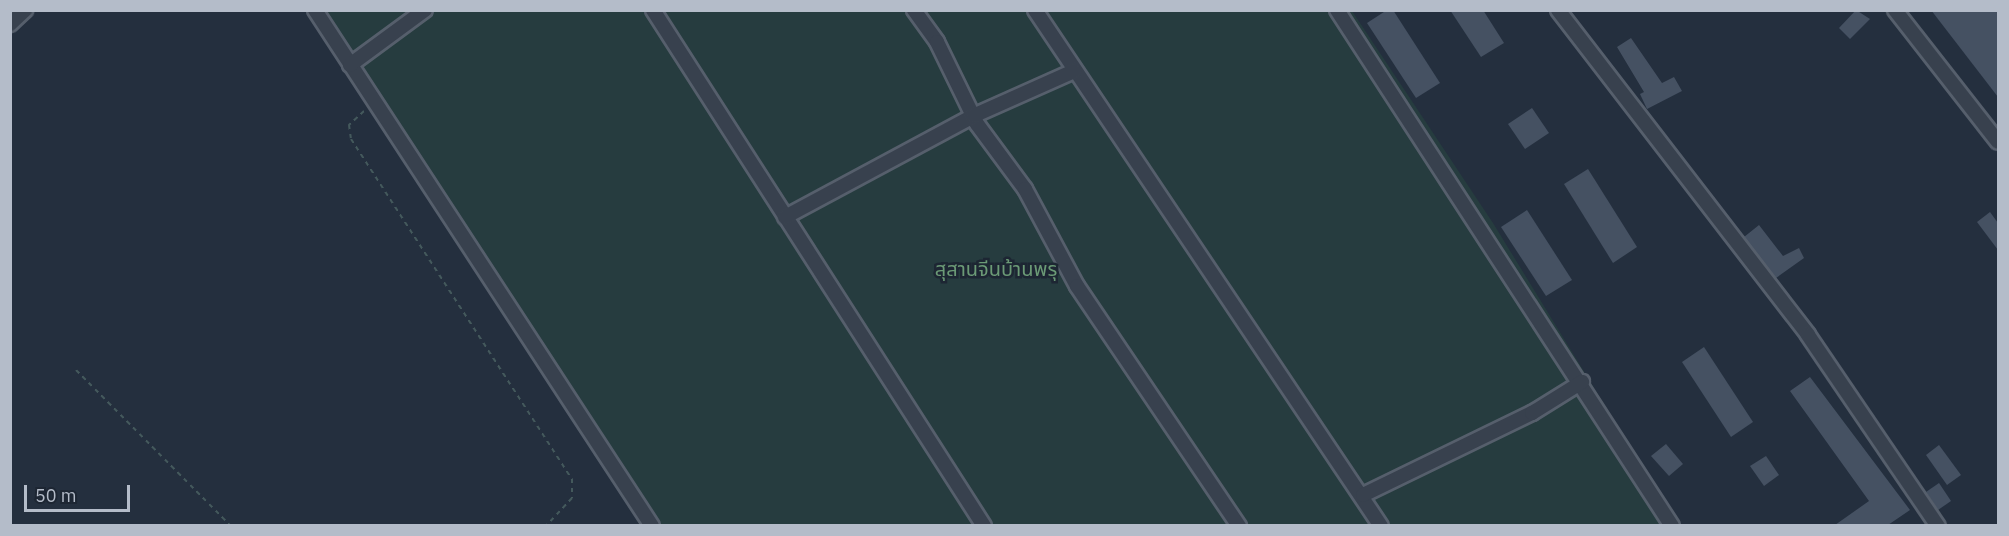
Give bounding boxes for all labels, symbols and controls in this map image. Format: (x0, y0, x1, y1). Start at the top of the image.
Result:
park label: สุสานจีนบ้านพรุ (935, 256, 1057, 280)
scale bar (27, 473, 134, 511)
text: 50 m (35, 484, 77, 507)

